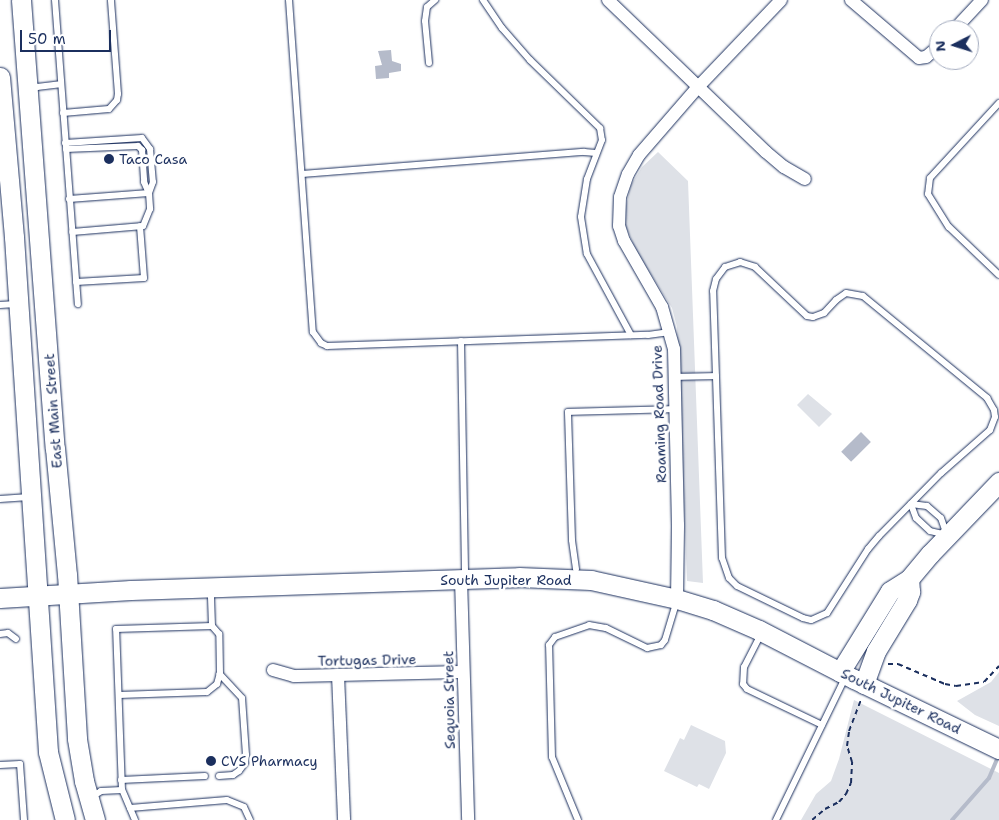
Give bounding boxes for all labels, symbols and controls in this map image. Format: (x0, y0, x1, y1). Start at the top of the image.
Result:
scale bar (22, 20, 114, 52)
north arrow (929, 20, 979, 70)
text: 50 m (28, 29, 66, 49)
text: N (931, 40, 950, 53)
place label: Taco Casa (119, 151, 187, 167)
marker: Taco Casa (103, 153, 115, 165)
street label: Roaming Road Drive (648, 345, 670, 483)
street label: East Main Street (41, 353, 65, 469)
street label: South Jupiter Road (440, 572, 572, 588)
street label: Tortugas Drive (318, 651, 416, 669)
street label: Sequoia Street (440, 651, 458, 749)
street label: South Jupiter Road (838, 665, 964, 737)
place label: CVS Pharmacy (221, 753, 317, 769)
marker: CVS Pharmacy (205, 755, 217, 767)

